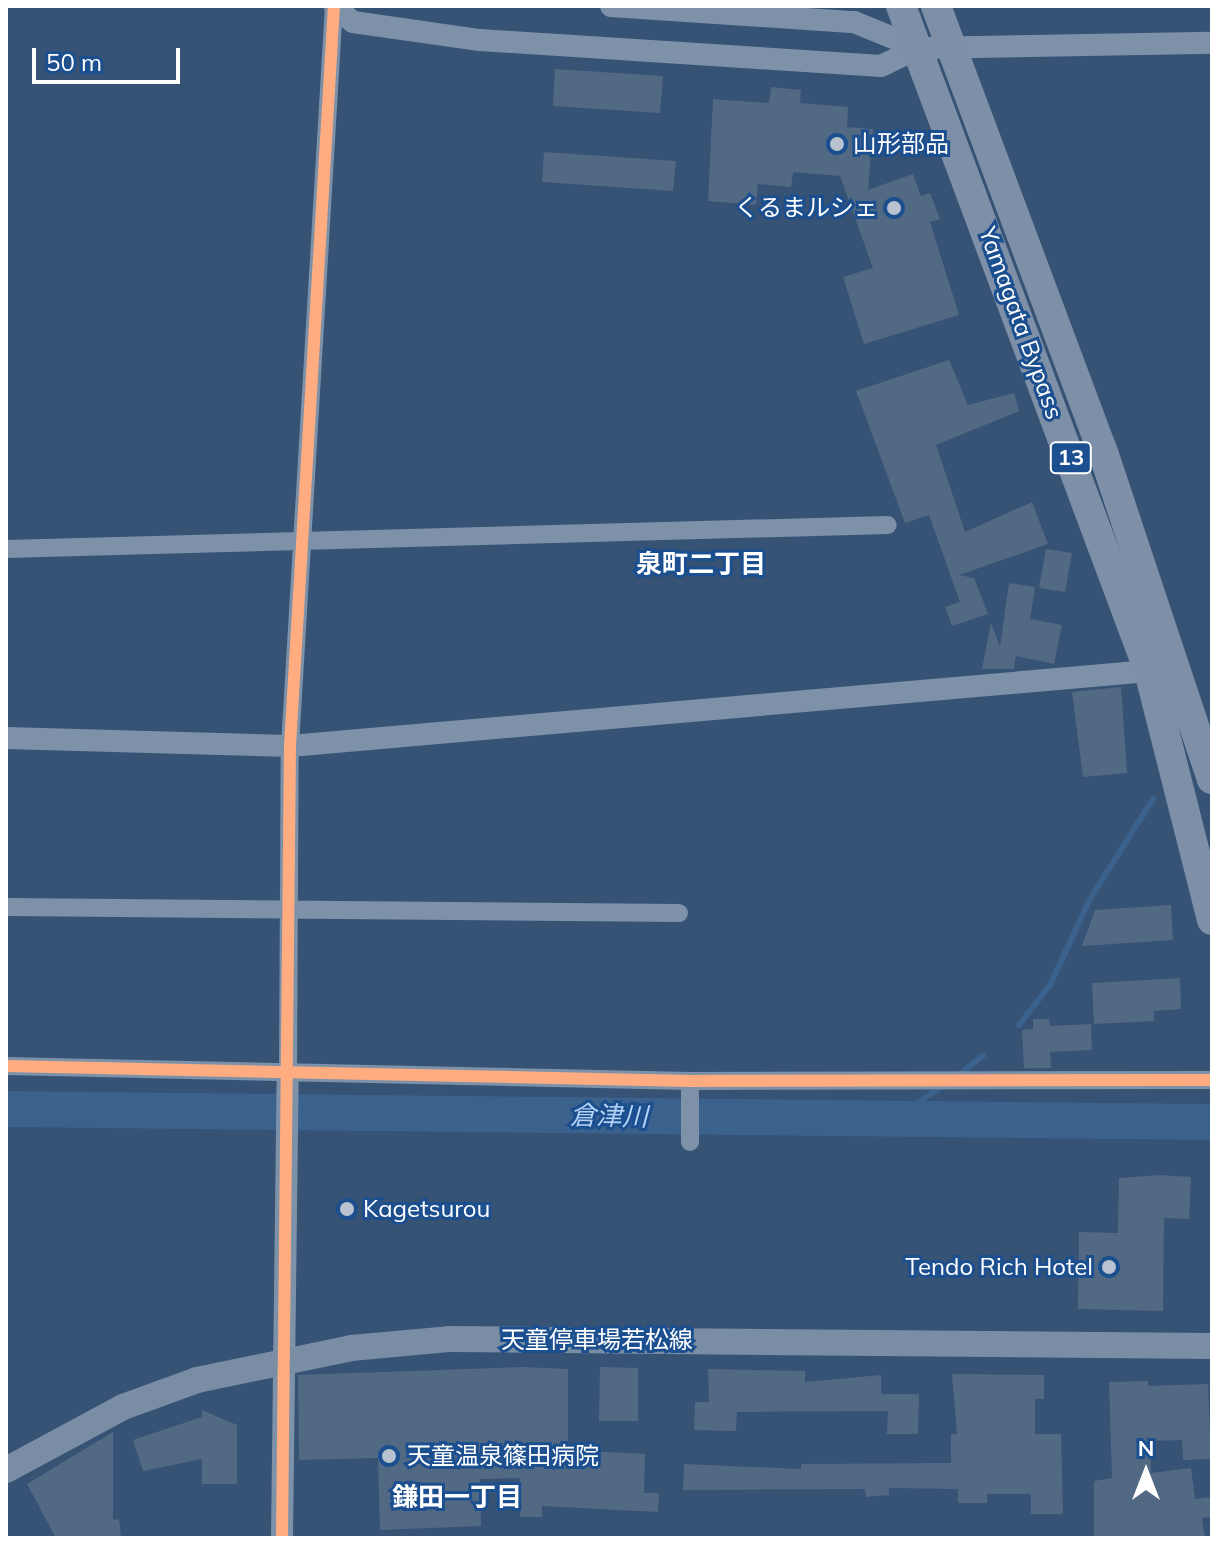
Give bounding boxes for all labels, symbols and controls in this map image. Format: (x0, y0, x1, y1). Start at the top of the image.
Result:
scale bar (36, 32, 184, 82)
text: 50 m (46, 47, 102, 77)
place label: 山形部品 (853, 130, 949, 158)
marker: 山形部品 (828, 135, 846, 153)
place label: くるまルシェ (734, 194, 878, 222)
marker: くるまルシェ (885, 199, 903, 217)
street label: Yamagata Bypass (973, 223, 1069, 423)
road number: 13 (1049, 440, 1093, 476)
district label: 泉町二丁目 (636, 548, 766, 580)
water label: 倉津川 (570, 1100, 648, 1132)
place label: Kagetsurou (363, 1195, 490, 1223)
marker: Kagetsurou (338, 1200, 356, 1218)
place label: Tendo Rich Hotel (905, 1253, 1093, 1281)
marker: Tendo Rich Hotel (1100, 1258, 1118, 1276)
street label: 天童停車場若松線 (501, 1326, 693, 1354)
north arrow (1106, 1432, 1186, 1512)
text: N (1138, 1434, 1154, 1462)
place label: 天童温泉篠田病院 (407, 1442, 599, 1470)
marker: 天童温泉篠田病院 (378, 1445, 400, 1467)
district label: 鎌田一丁目 (392, 1481, 522, 1513)

